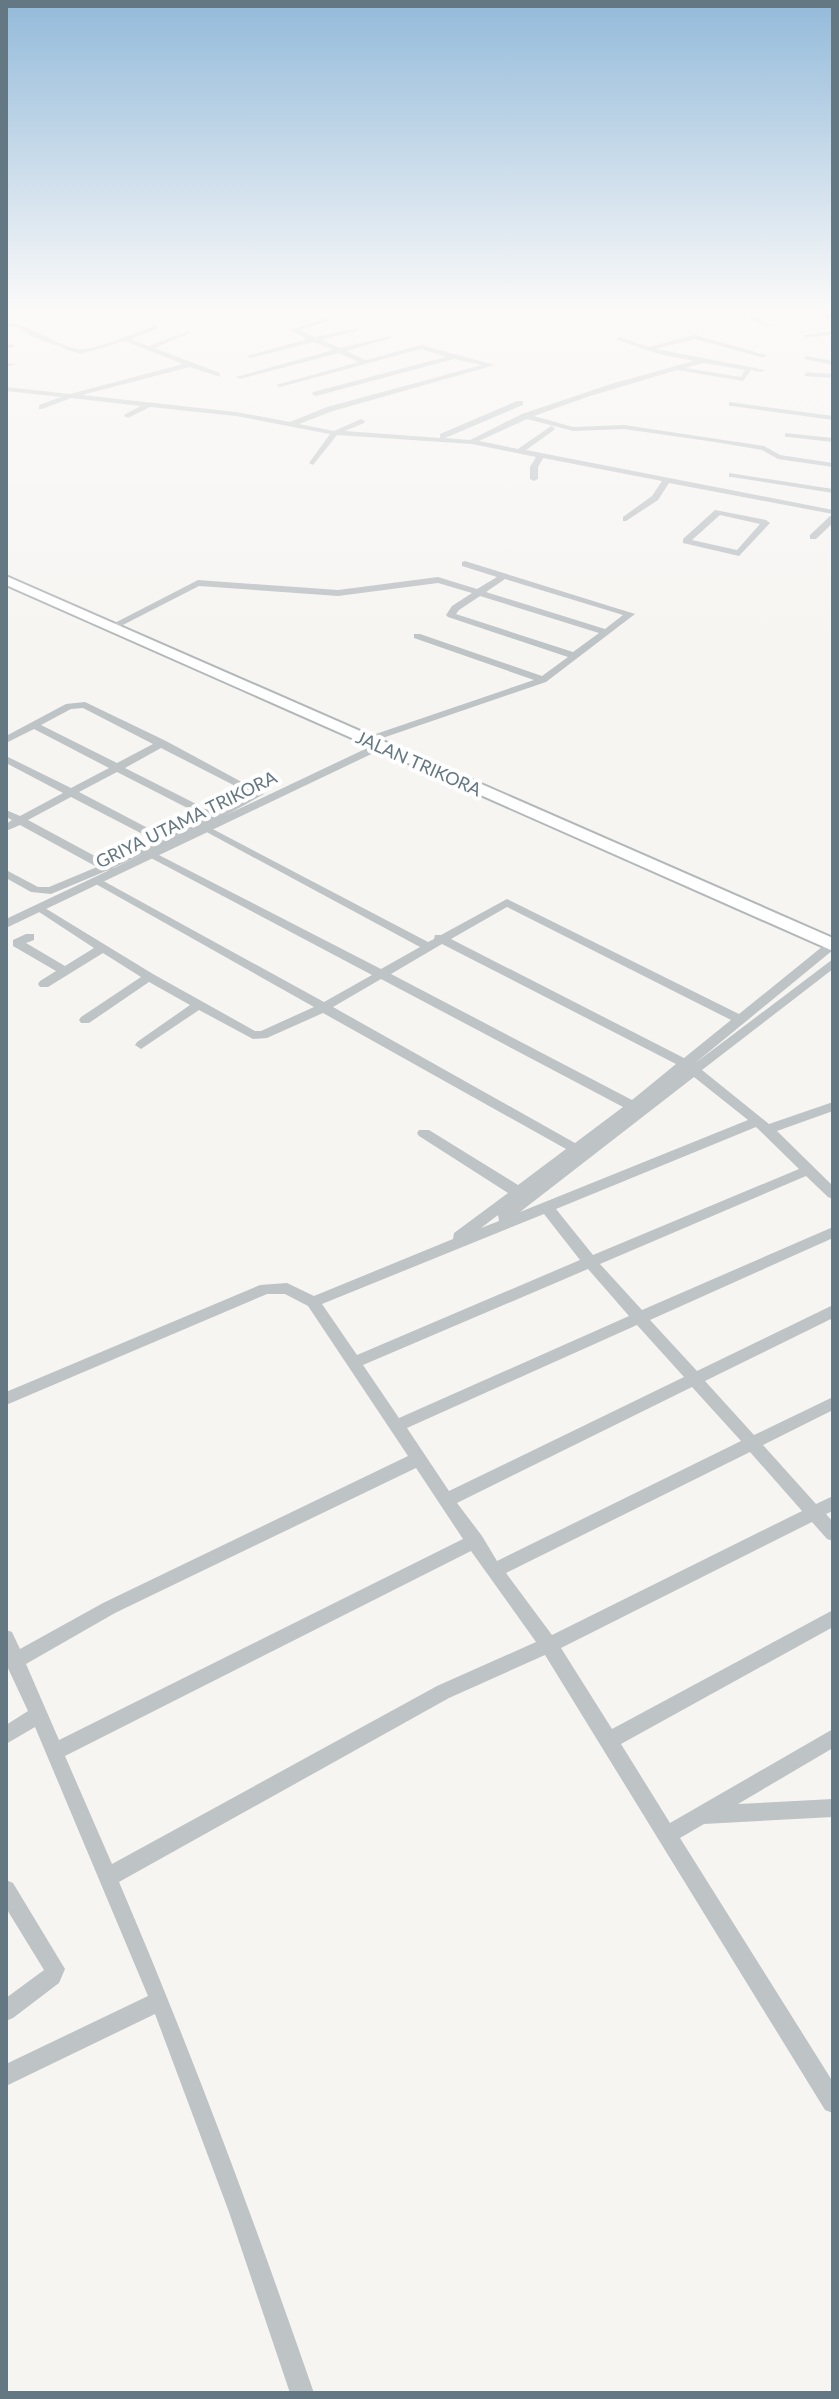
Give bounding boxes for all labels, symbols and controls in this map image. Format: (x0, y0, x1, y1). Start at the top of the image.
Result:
street label: JALAN TRIKORA (353, 726, 486, 801)
street label: GRIYA UTAMA TRIKORA (92, 765, 281, 872)

